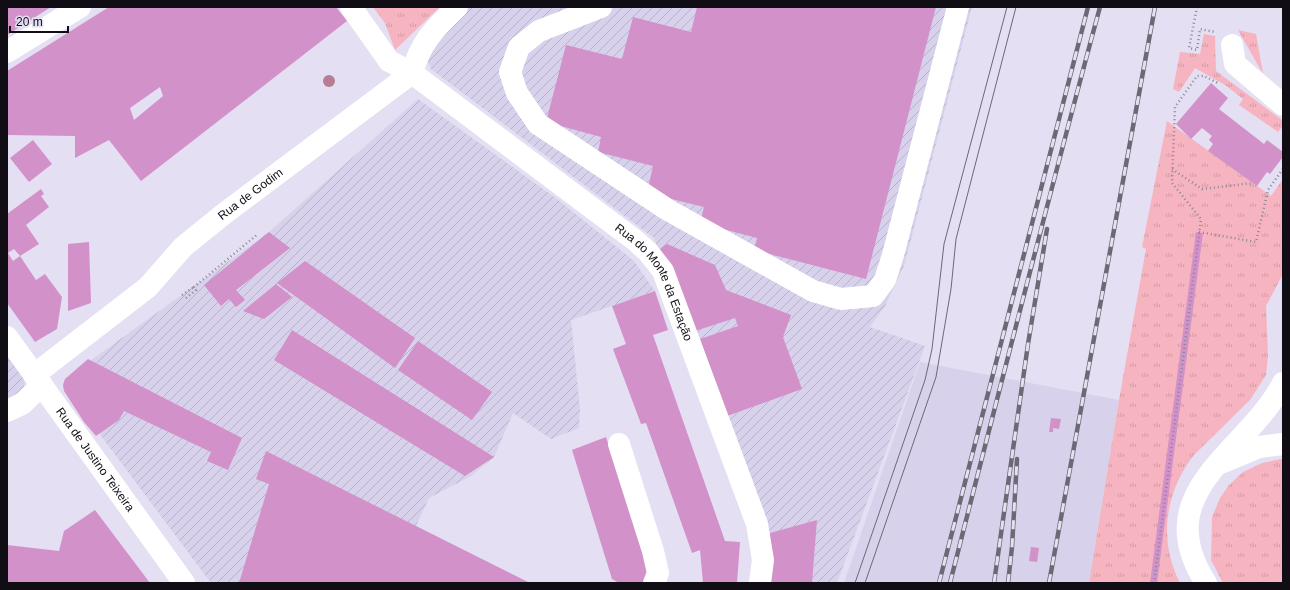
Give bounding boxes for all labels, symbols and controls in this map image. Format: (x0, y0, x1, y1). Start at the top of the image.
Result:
scale bar (10, 8, 68, 34)
text: 20 m (16, 15, 43, 29)
street label: Rua de Godim (215, 165, 286, 223)
street label: Rua do Monte da Estação (612, 221, 695, 343)
street label: Rua de Justino Teixeira (53, 405, 137, 515)

